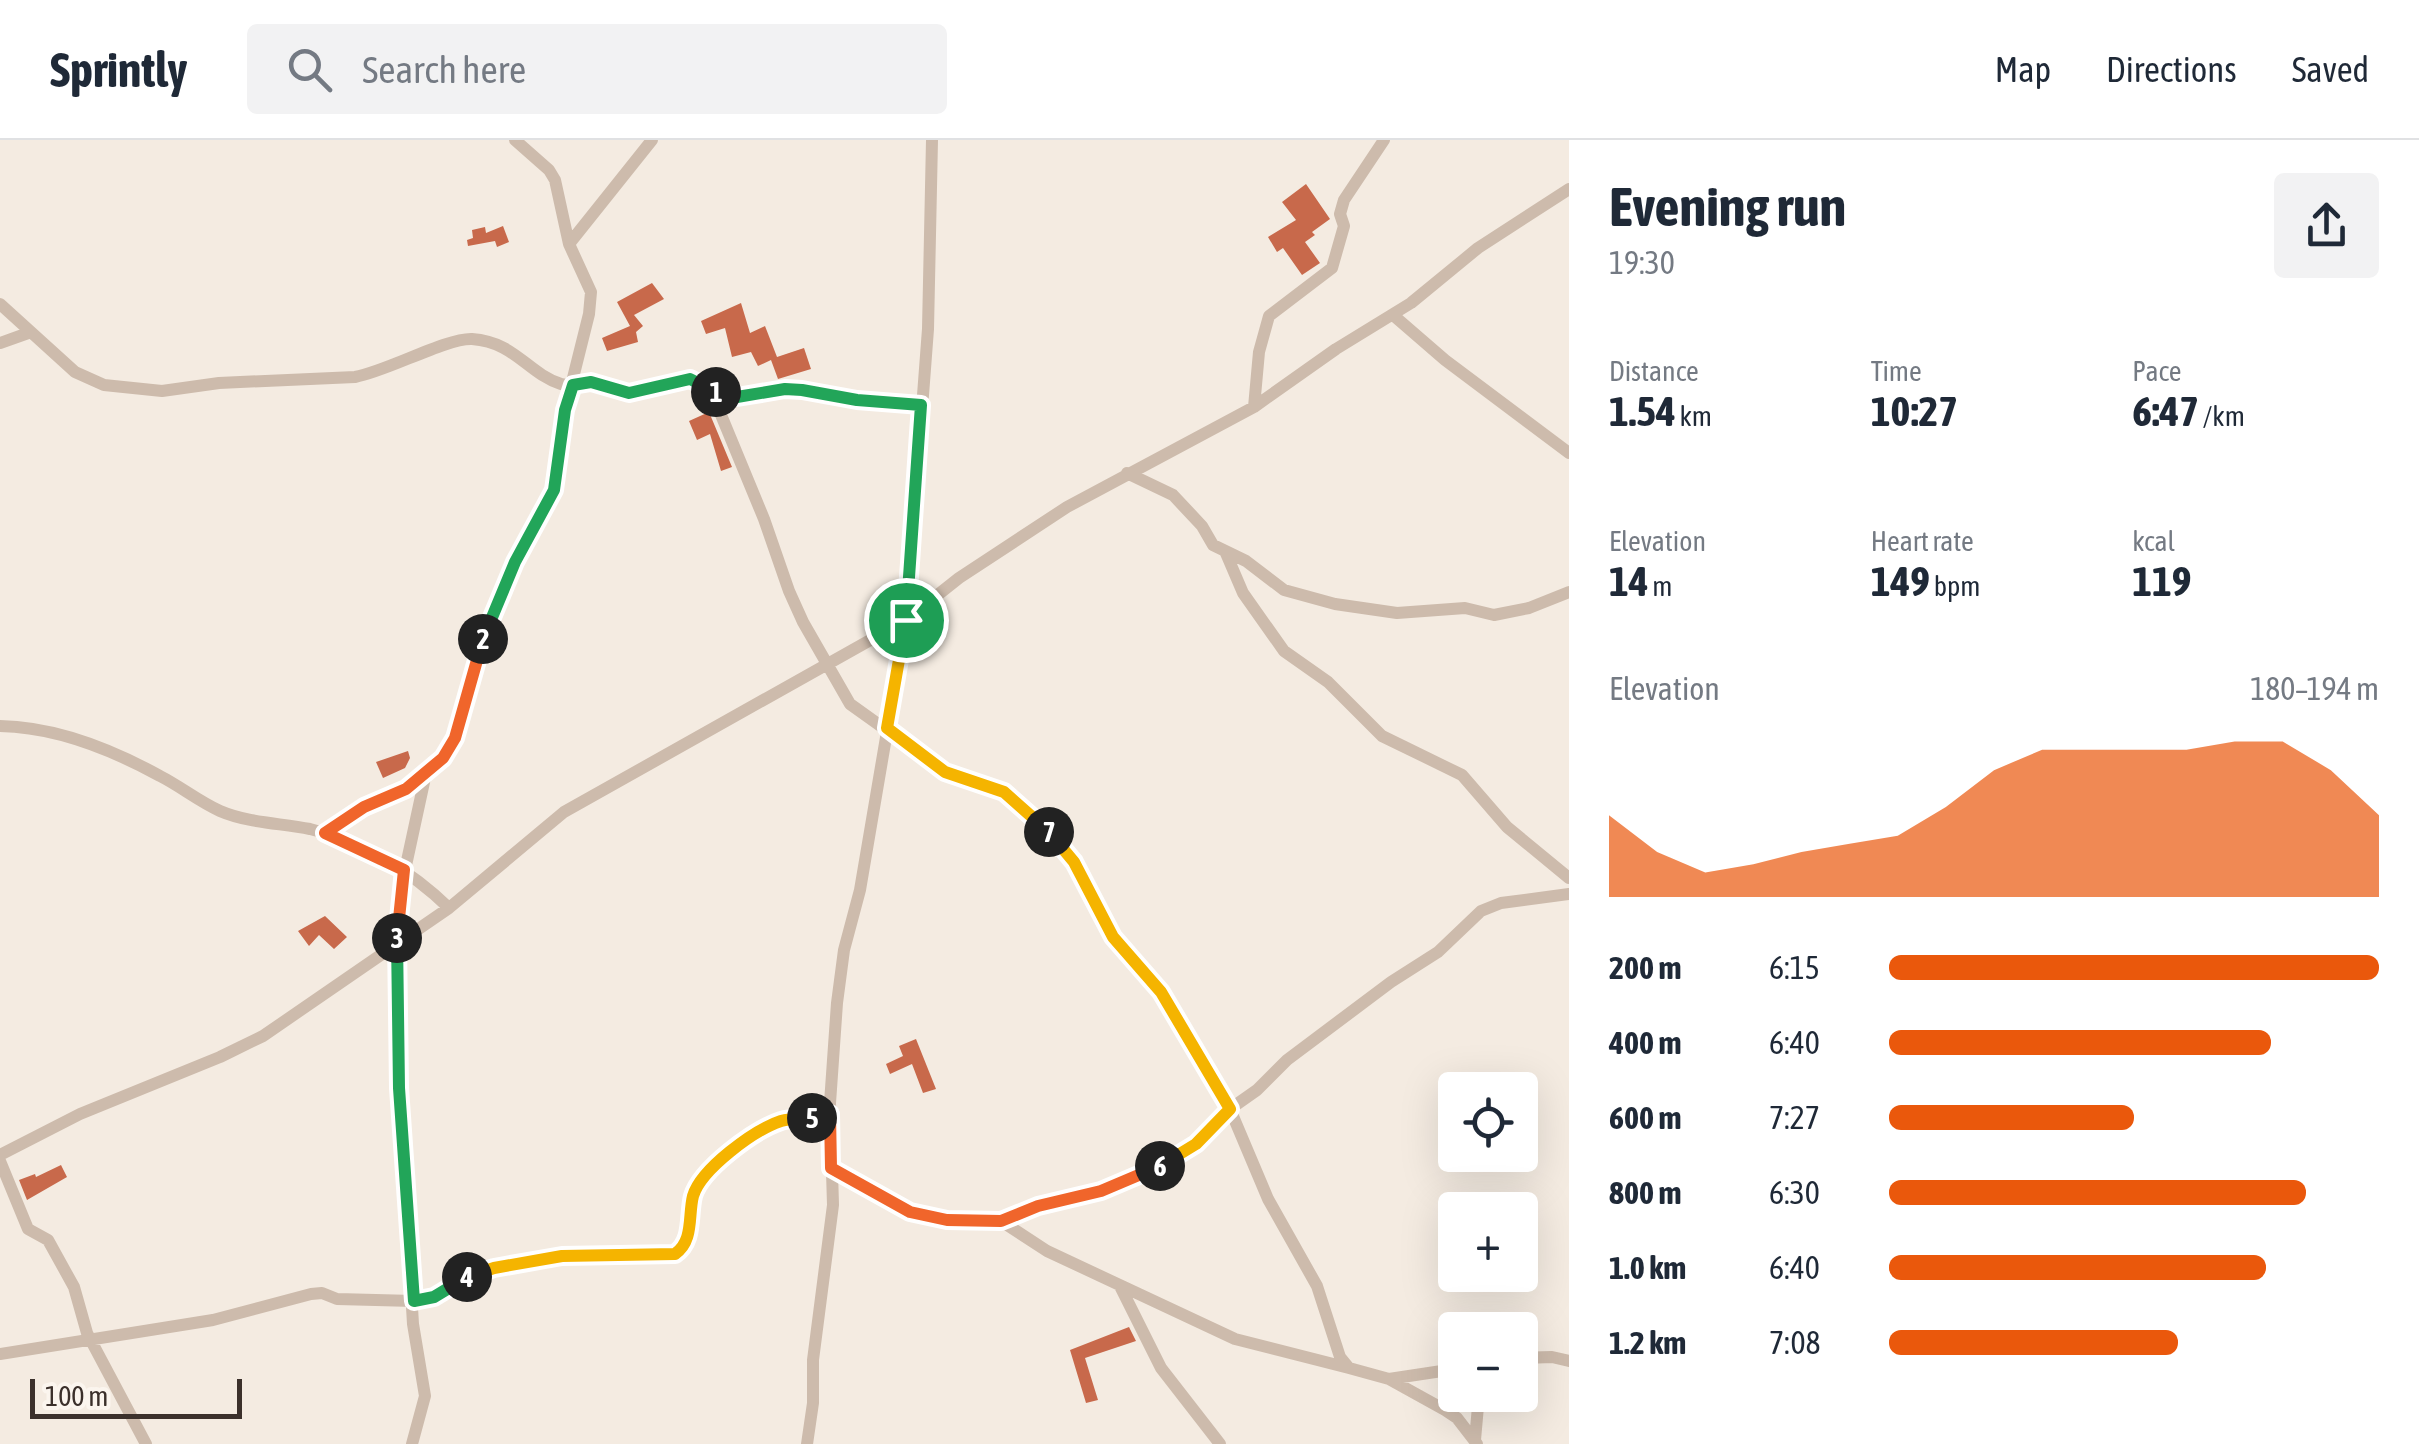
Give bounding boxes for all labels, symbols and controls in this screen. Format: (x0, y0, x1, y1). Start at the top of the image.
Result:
search box (247, 24, 947, 114)
text: Sprintly (50, 42, 187, 97)
icon: search (282, 42, 337, 97)
text: Search here (362, 48, 526, 91)
text: Map (1995, 49, 2051, 89)
text: Directions (2106, 49, 2237, 89)
text: Saved (2292, 49, 2369, 89)
button: share (2274, 173, 2379, 278)
text: Evening run (1609, 175, 1846, 238)
text: 19:30 (1609, 244, 1675, 281)
text: Distance (1609, 355, 1699, 387)
text: Time (1871, 355, 1922, 387)
text: Pace (2132, 355, 2182, 387)
pin: 1 (691, 367, 741, 417)
text: 1 (709, 376, 723, 408)
text: 1.54 (1609, 387, 1676, 435)
text: 10:27 (1871, 387, 1958, 435)
text: 6:47 (2132, 387, 2199, 435)
text: km (1676, 400, 1712, 432)
text: /km (2199, 400, 2245, 432)
text: Elevation (1609, 525, 1706, 557)
text: Heart rate (1871, 525, 1974, 557)
text: kcal (2132, 525, 2175, 557)
text: 14 (1609, 557, 1648, 605)
text: 149 (1871, 557, 1930, 605)
text: 119 (2132, 557, 2192, 605)
text: m (1648, 570, 1672, 602)
text: bpm (1930, 570, 1980, 602)
pin (864, 578, 949, 663)
icon: arrive (879, 593, 934, 648)
pin: 2 (458, 614, 508, 664)
text: 2 (476, 623, 490, 655)
text: Elevation (1609, 670, 1720, 707)
text: 180–194 m (2250, 670, 2379, 707)
pin: 7 (1024, 807, 1074, 857)
text: 7 (1042, 816, 1056, 848)
pin: 3 (372, 913, 422, 963)
text: 3 (390, 922, 404, 954)
text: 200 m (1609, 949, 1682, 986)
text: 6:15 (1769, 949, 1820, 986)
text: 400 m (1609, 1024, 1682, 1061)
text: 6:40 (1769, 1024, 1820, 1061)
map controls (1438, 1072, 1538, 1412)
button: locate (1438, 1072, 1538, 1172)
pin: 5 (787, 1093, 837, 1143)
text: 600 m (1609, 1099, 1682, 1136)
text: 7:27 (1769, 1099, 1820, 1136)
text: 5 (805, 1102, 819, 1134)
pin: 6 (1135, 1141, 1185, 1191)
text: 6 (1153, 1150, 1167, 1182)
text: 800 m (1609, 1174, 1682, 1211)
text: 6:30 (1769, 1174, 1820, 1211)
button: + (1438, 1192, 1538, 1292)
text: 1.0 km (1609, 1249, 1686, 1286)
text: 6:40 (1769, 1249, 1820, 1286)
pin: 4 (442, 1252, 492, 1302)
text: 4 (460, 1261, 474, 1293)
button: − (1438, 1312, 1538, 1412)
text: 1.2 km (1609, 1324, 1686, 1361)
text: 7:08 (1769, 1324, 1820, 1361)
scale bar (30, 1374, 242, 1418)
text: 100 m (45, 1380, 108, 1412)

